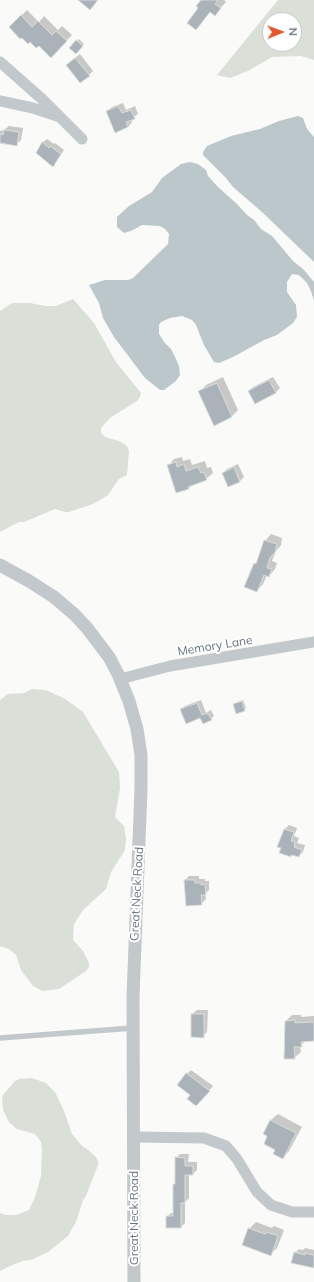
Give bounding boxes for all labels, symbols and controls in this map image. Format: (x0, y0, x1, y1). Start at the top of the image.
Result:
north arrow (262, 12, 302, 52)
text: N (286, 28, 300, 36)
street label: Memory Lane (176, 633, 254, 659)
street label: Great Neck Road (127, 847, 147, 941)
street label: Great Neck Road (127, 1171, 141, 1265)

